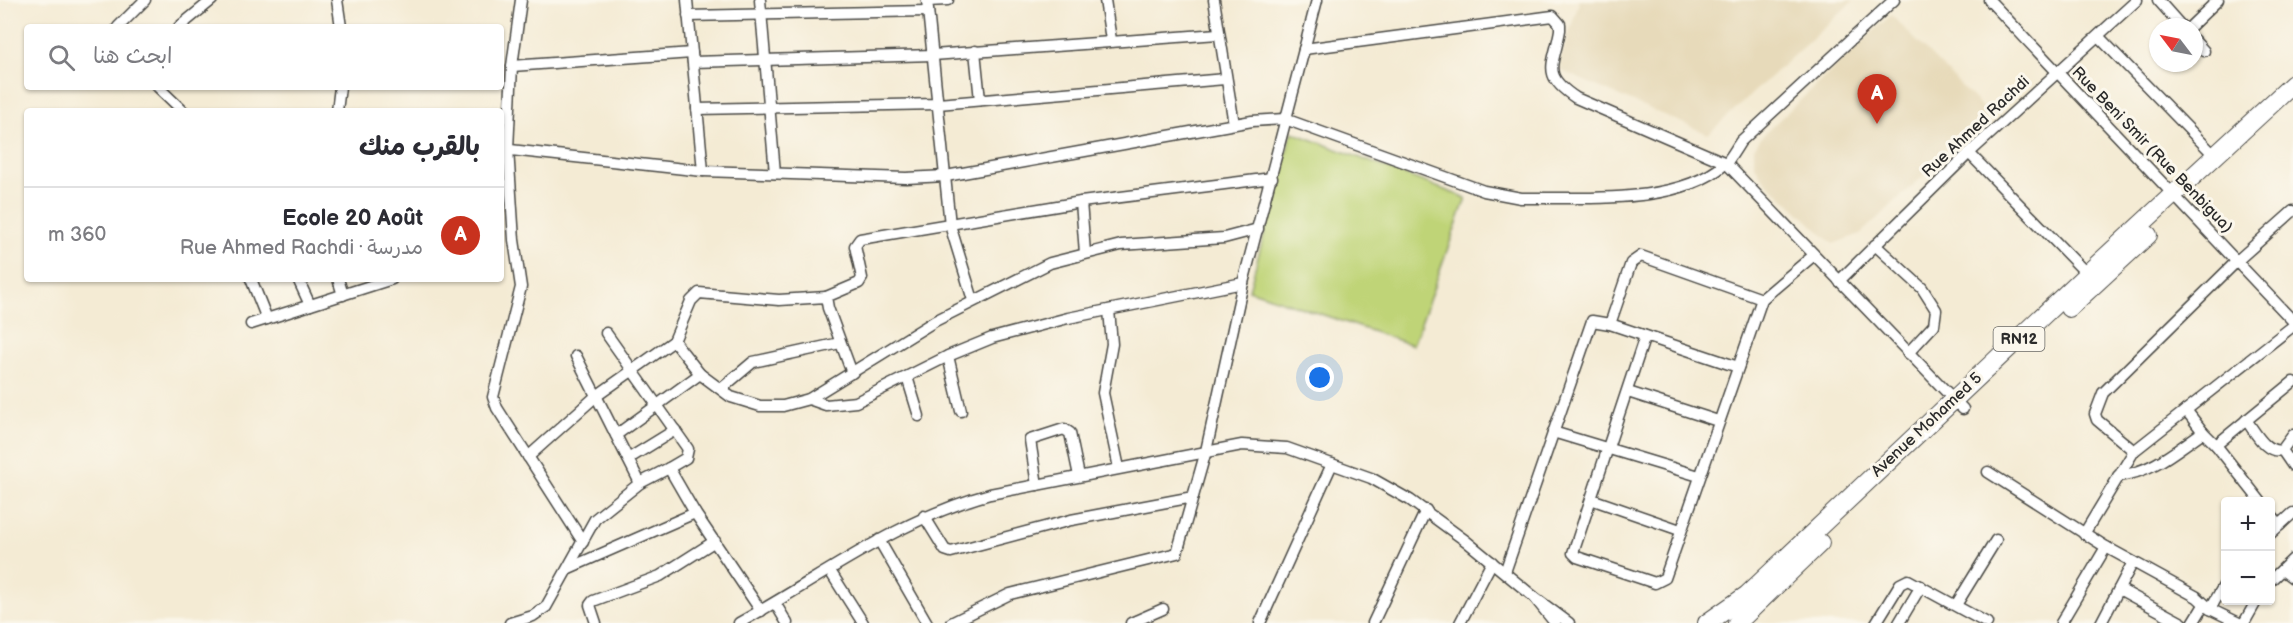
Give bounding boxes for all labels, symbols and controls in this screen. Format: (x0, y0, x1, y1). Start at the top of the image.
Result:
north arrow (2149, 18, 2203, 72)
search box (24, 24, 504, 90)
icon: search (45, 41, 78, 74)
text: ابحث هنا (93, 43, 173, 70)
street label: Rue Beni Smir (Rue Benbigua) (2068, 63, 2236, 237)
street label: Rue Ahmed Rachdi (1918, 72, 2034, 182)
pin: A (1858, 74, 1896, 124)
text: بالقرب منك (359, 132, 480, 163)
text: Ecole 20 Août (282, 205, 423, 232)
text: 360 m (48, 223, 106, 247)
text: A (454, 223, 467, 247)
text: مدرسة · Rue Ahmed Rachdi (180, 236, 423, 260)
road number: RN12 (1994, 327, 2044, 351)
your location (1305, 363, 1334, 392)
street label: Avenue Mohamed 5 (1868, 369, 1986, 481)
map controls (2221, 497, 2275, 605)
button: + (2221, 497, 2275, 551)
button: − (2221, 551, 2275, 605)

